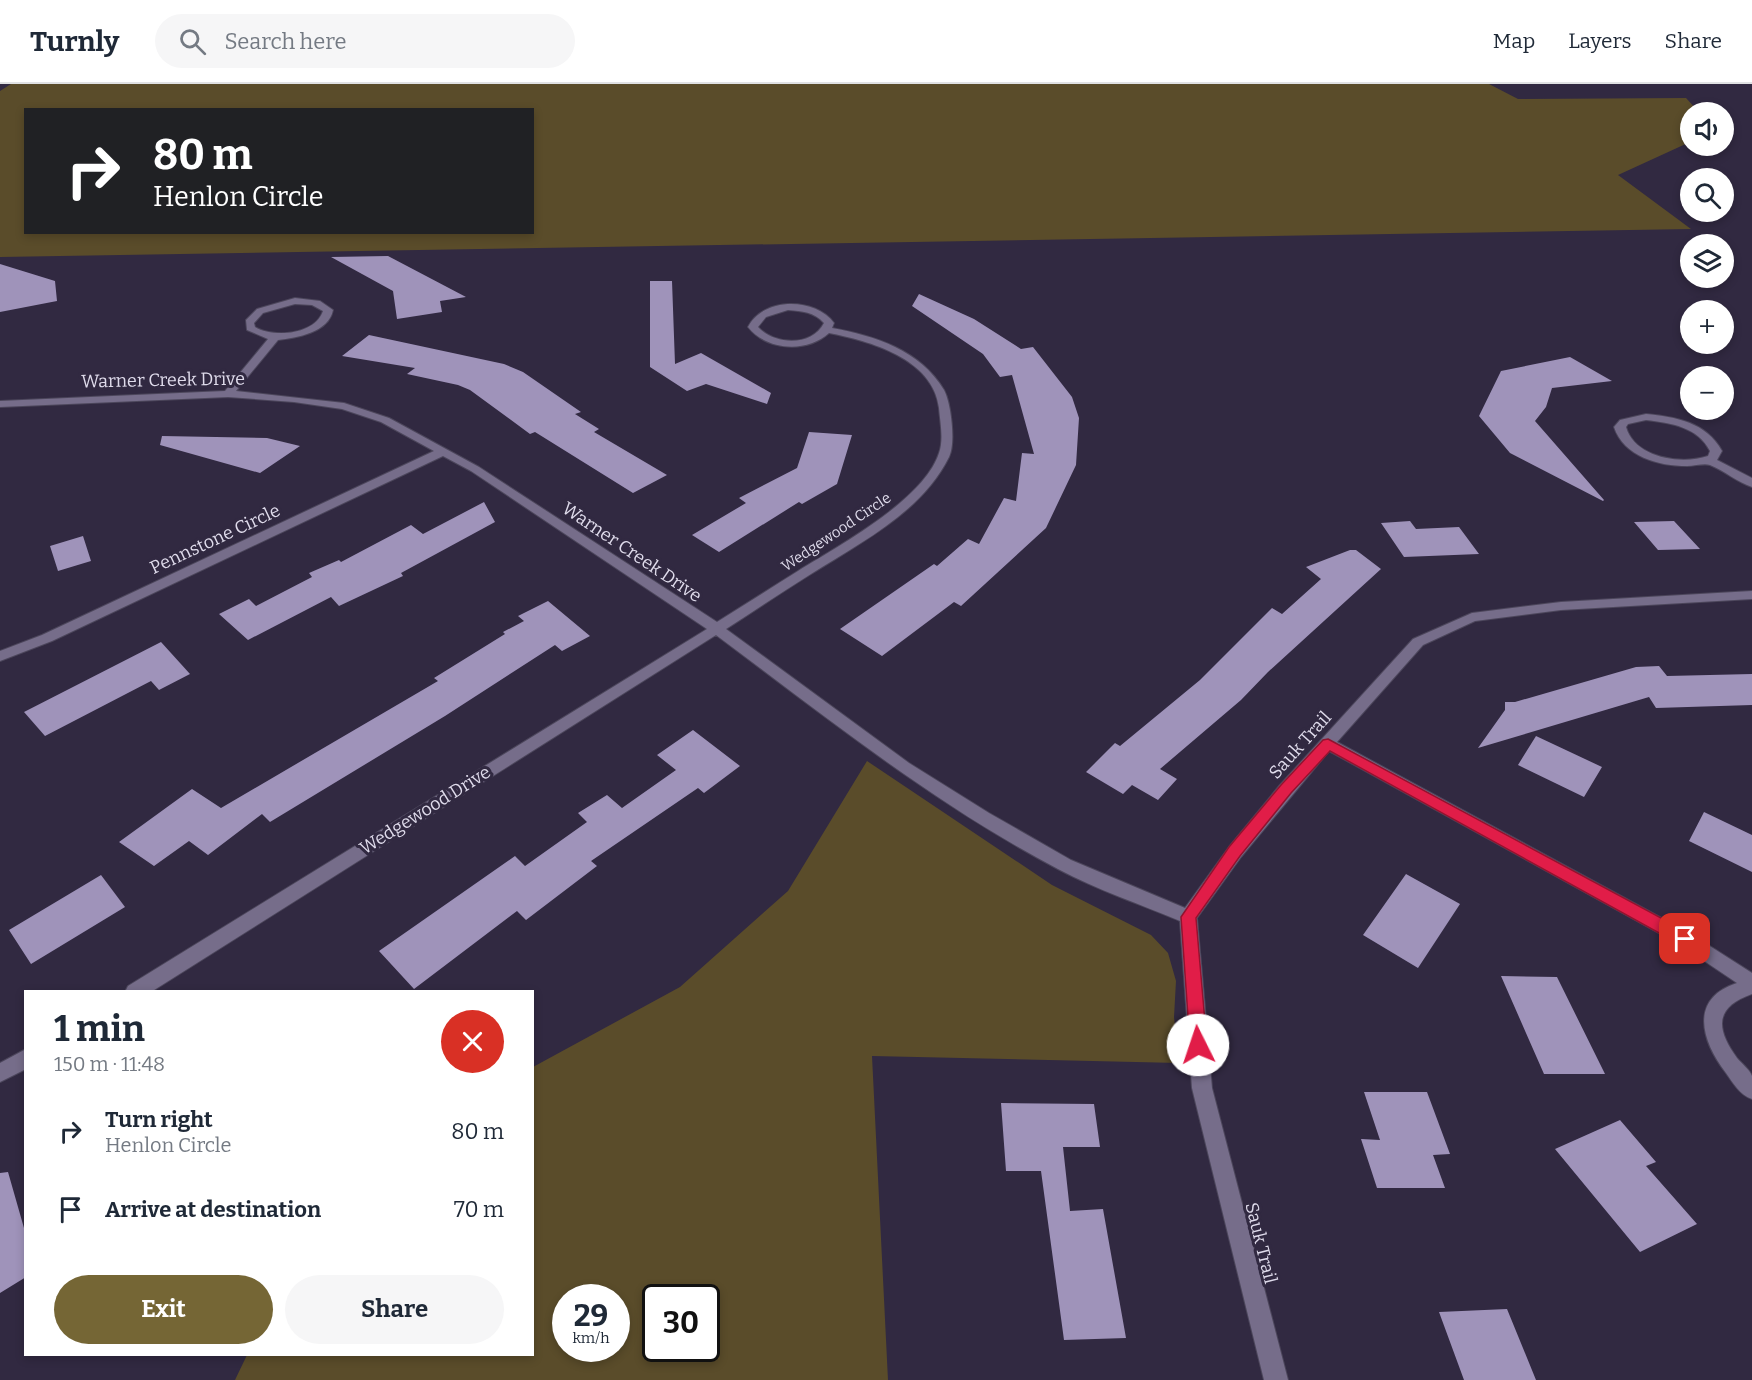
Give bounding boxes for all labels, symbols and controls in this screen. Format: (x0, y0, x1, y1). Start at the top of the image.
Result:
search box (155, 14, 575, 68)
text: Turnly (30, 25, 119, 58)
icon: search (176, 25, 209, 58)
text: Search here (224, 28, 347, 55)
text: Map (1493, 28, 1535, 54)
text: Layers (1568, 28, 1632, 54)
text: Share (1665, 28, 1722, 54)
map controls (1680, 102, 1734, 420)
button: sound (1680, 102, 1734, 156)
text: 80 m (153, 130, 253, 180)
icon: right (54, 132, 132, 210)
button: search (1680, 168, 1734, 222)
text: Henlon Circle (153, 181, 324, 213)
button: layers (1680, 234, 1734, 288)
button: + (1680, 300, 1734, 354)
button: − (1680, 366, 1734, 420)
street label: Warner Creek Drive (81, 368, 245, 392)
street label: Wedgewood Circle (778, 489, 894, 575)
street label: Warner Creek Drive (558, 497, 706, 607)
street label: Pennstone Circle (146, 499, 284, 579)
street label: Sauk Trail (1264, 707, 1336, 783)
street label: Wedgewood Drive (355, 761, 495, 859)
pin (1659, 913, 1710, 964)
icon: arrive (1668, 922, 1701, 955)
text: 1 min (54, 1007, 145, 1051)
button: close (441, 1010, 504, 1073)
position arrow (1166, 1013, 1230, 1077)
text: 150 m · 11:48 (54, 1052, 165, 1076)
text: Turn right (105, 1106, 213, 1133)
icon: right (54, 1115, 87, 1148)
text: 80 m (451, 1118, 504, 1145)
text: Henlon Circle (105, 1133, 231, 1157)
icon: arrive (54, 1193, 87, 1226)
text: Arrive at destination (105, 1196, 321, 1223)
text: 70 m (454, 1196, 504, 1223)
street label: Sauk Trail (1240, 1200, 1282, 1286)
button: Exit (54, 1275, 273, 1344)
button: Share (285, 1275, 504, 1344)
speed limit sign: 30 (642, 1284, 720, 1362)
text: 29 (574, 1298, 608, 1334)
text: km/h (572, 1329, 610, 1347)

